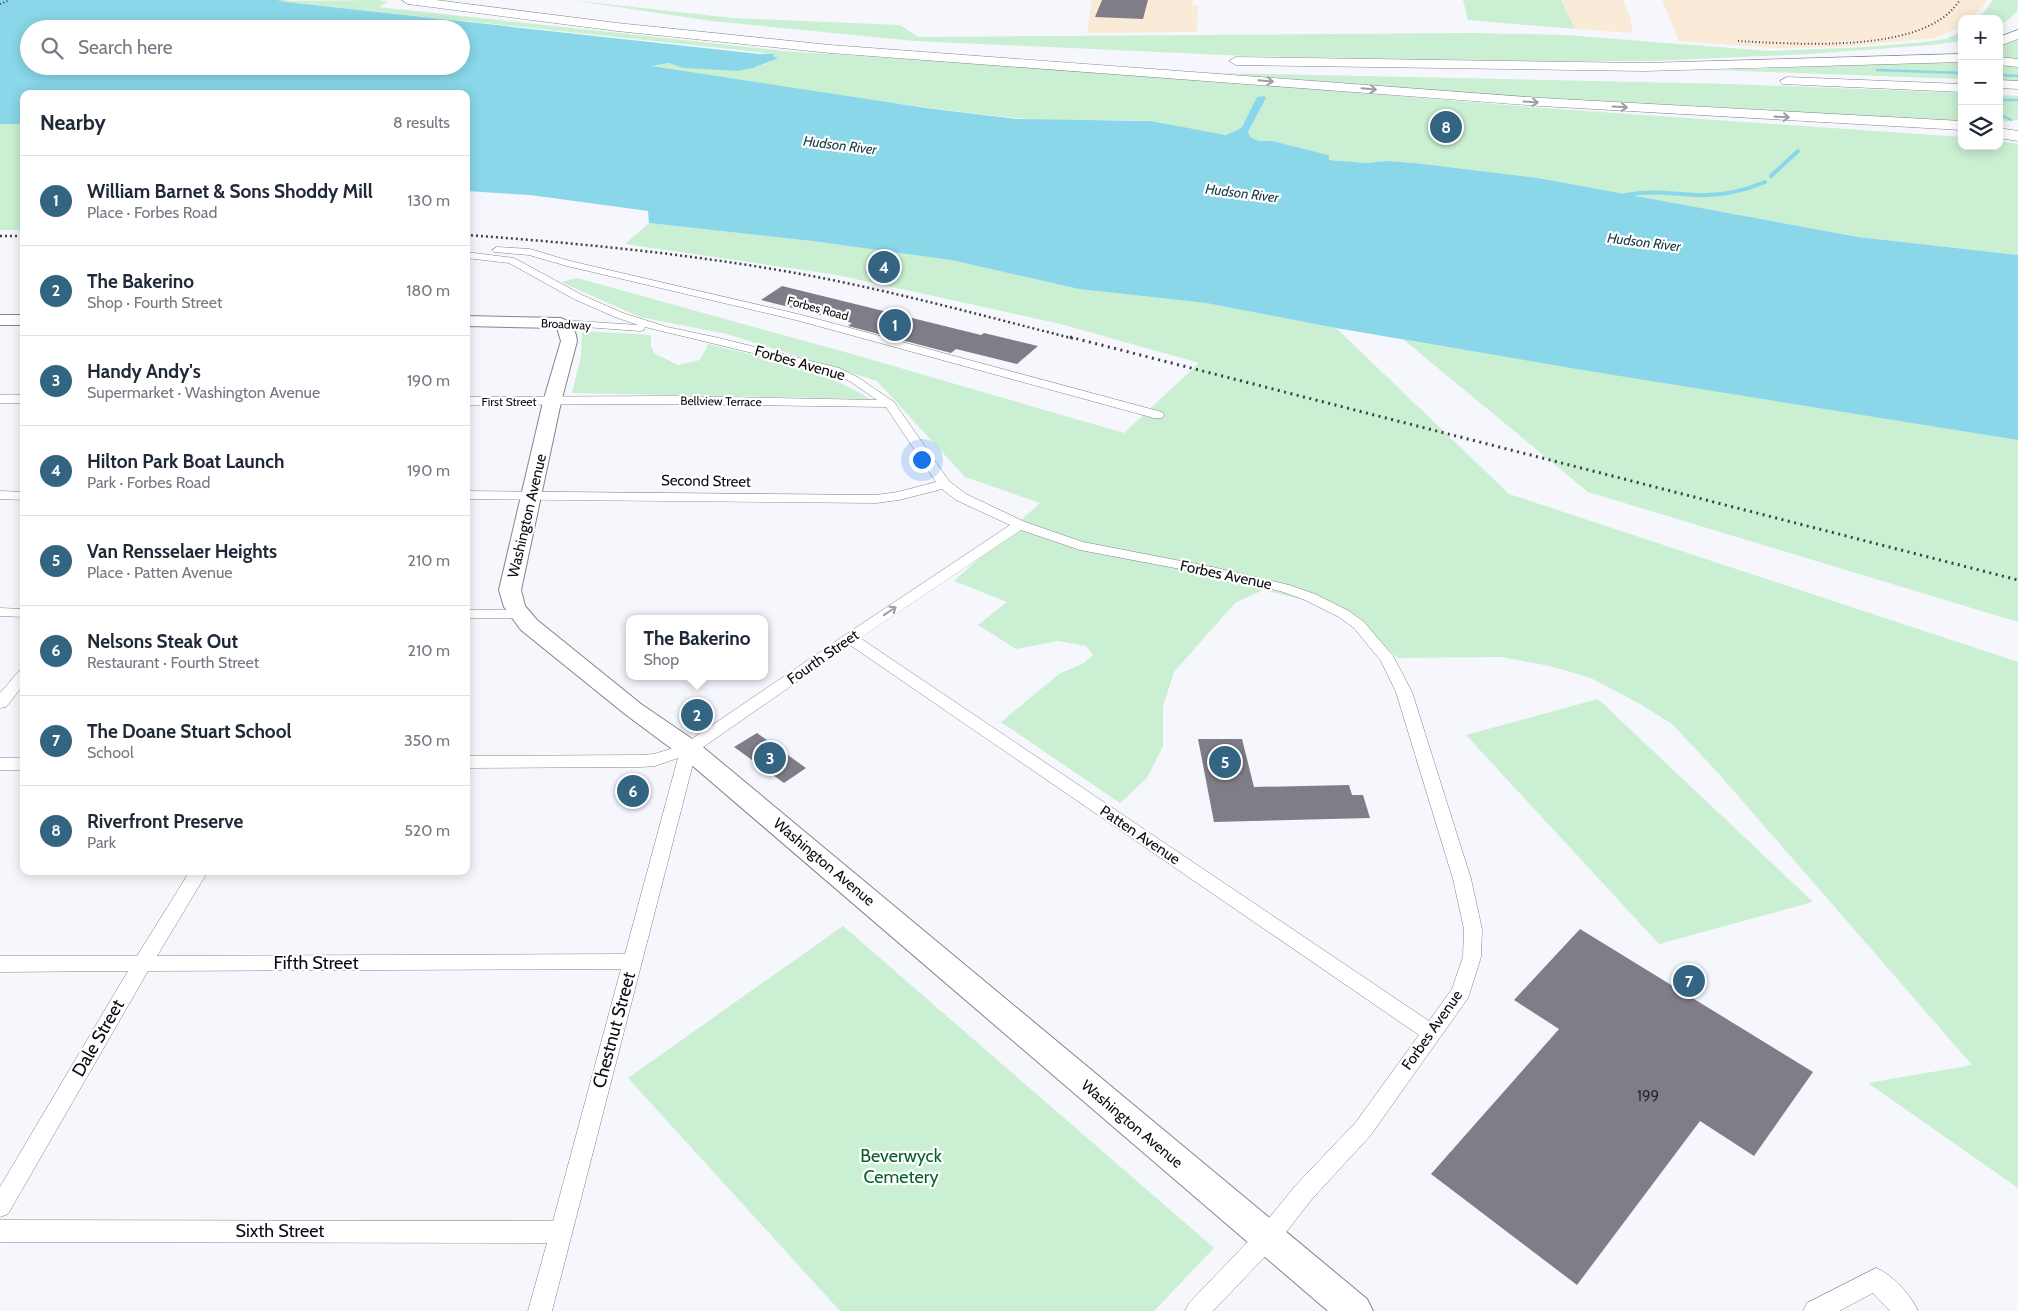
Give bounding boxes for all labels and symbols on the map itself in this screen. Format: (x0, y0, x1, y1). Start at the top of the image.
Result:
one-way arrow (1257, 76, 1273, 85)
one-way arrow (1360, 84, 1376, 94)
one-way arrow (1522, 97, 1538, 106)
one-way arrow (1612, 103, 1628, 112)
pin: 8 (1430, 108, 1462, 146)
one-way arrow (1774, 112, 1790, 121)
water label: Hudson River (802, 132, 878, 159)
water label: Hudson River (1204, 180, 1280, 207)
water label: Hudson River (1606, 229, 1682, 256)
pin: 4 (868, 248, 900, 286)
street label: Forbes Road (786, 293, 850, 323)
pin: 1 (879, 306, 911, 344)
street label: Broadway (541, 315, 591, 333)
street label: Forbes Avenue (753, 341, 848, 385)
street label: Bellview Terrace (680, 393, 762, 409)
street label: First Street (481, 394, 537, 409)
your location (909, 447, 935, 473)
street label: Washington Avenue (504, 452, 550, 580)
street label: Second Street (661, 471, 751, 491)
street label: Forbes Avenue (1178, 556, 1274, 594)
one-way arrow (883, 606, 897, 616)
street label: Fourth Street (784, 626, 862, 688)
pin: 2 (681, 696, 713, 734)
pin: 3 (754, 739, 786, 777)
pin: 5 (1209, 743, 1241, 781)
pin: 6 (617, 772, 649, 810)
street label: Patten Avenue (1097, 802, 1184, 868)
street label: Washington Avenue (770, 814, 879, 910)
street label: Fifth Street (273, 952, 359, 974)
pin: 7 (1673, 962, 1705, 1000)
street label: Chestnut Street (588, 969, 640, 1091)
street label: Forbes Avenue (1398, 986, 1466, 1073)
street label: Dale Street (67, 996, 129, 1080)
street label: Washington Avenue (1078, 1076, 1187, 1172)
house number: 199 (1637, 1087, 1659, 1105)
park label: Beverwyck Cemetery (860, 1145, 943, 1188)
street label: Sixth Street (236, 1220, 324, 1242)

